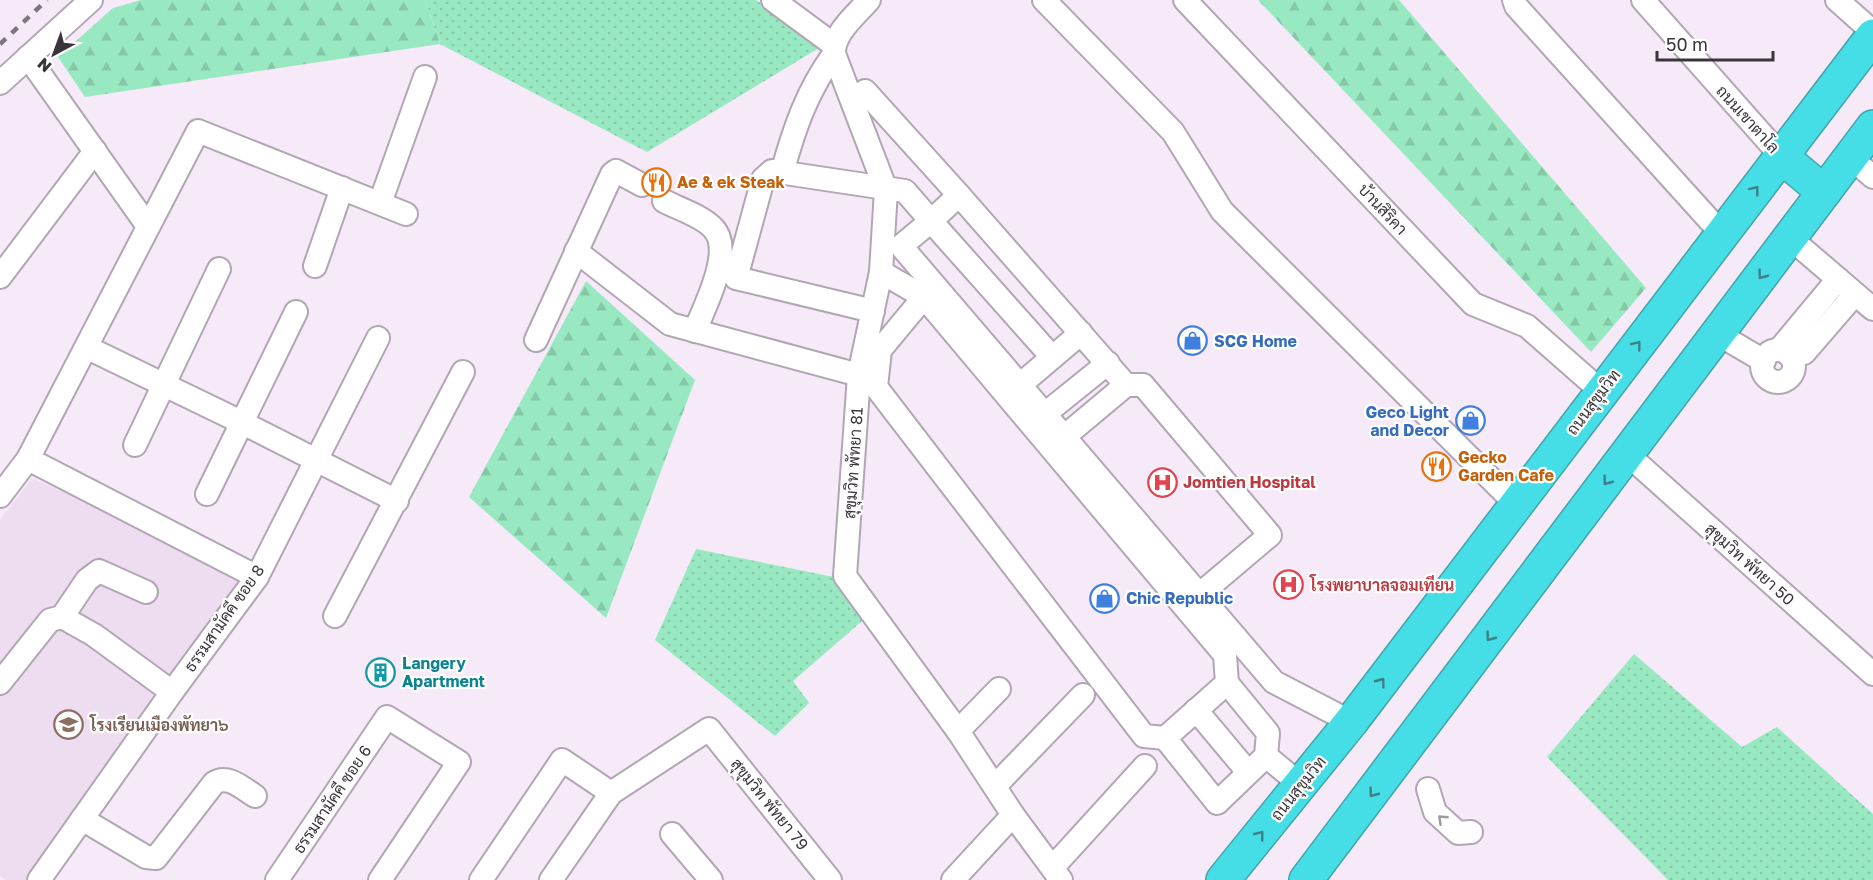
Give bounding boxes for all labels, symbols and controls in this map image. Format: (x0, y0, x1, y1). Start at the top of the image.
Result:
north arrow (24, 24, 84, 84)
scale bar (1657, 24, 1772, 62)
text: 50 m (1666, 33, 1708, 55)
text: N (33, 54, 55, 77)
street label: ถนนเขาตาโล (1712, 80, 1785, 157)
restaurant icon: Ae & ek Steak (640, 166, 672, 198)
place label: Ae & ek Steak (677, 172, 785, 192)
street label: บ้านสิริคา (1354, 179, 1412, 239)
one-way arrow (1748, 186, 1759, 197)
one-way arrow (1759, 268, 1770, 279)
shop icon: SCG Home (1177, 325, 1209, 357)
place label: SCG Home (1214, 331, 1297, 351)
one-way arrow (1629, 341, 1640, 352)
street label: ถนนสุขุมวิท (1562, 365, 1626, 440)
place label: Geco Light and Decor (1366, 402, 1449, 440)
shop icon: Geco Light and Decor (1454, 405, 1486, 437)
street label: สุขุมวิท พัทยา 81 (839, 406, 869, 520)
place label: Gecko Garden Cafe (1458, 447, 1554, 485)
restaurant icon: Gecko Garden Cafe (1421, 450, 1453, 482)
hospital icon: Jomtien Hospital (1146, 466, 1178, 498)
place label: Jomtien Hospital (1183, 472, 1316, 492)
one-way arrow (1604, 475, 1615, 486)
street label: สุขุมวิท พัทยา 50 (1700, 519, 1799, 611)
street label: ธรรมสามัคคี ซอย 8 (179, 560, 268, 675)
hospital icon: โรงพยาบาลจอมเทียน (1273, 569, 1305, 601)
place label: โรงพยาบาลจอมเทียน (1309, 574, 1454, 595)
shop icon: Chic Republic (1089, 582, 1121, 614)
place label: Chic Republic (1126, 588, 1233, 608)
one-way arrow (1486, 631, 1497, 642)
place label: Langery Apartment (402, 653, 485, 691)
building icon: Langery Apartment (365, 656, 397, 688)
one-way arrow (1374, 678, 1385, 689)
school or university icon: โรงเรียนเมืองพัทยา๖ (53, 709, 85, 741)
place label: โรงเรียนเมืองพัทยา๖ (89, 714, 229, 735)
street label: ธรรมสามัคคี ซอย 6 (288, 741, 376, 857)
street label: ถนนสุขุมวิท (1266, 752, 1332, 825)
street label: สุขุมวิท พัทยา 79 (725, 754, 813, 855)
one-way arrow (1369, 786, 1380, 797)
one-way arrow (1438, 815, 1449, 826)
one-way arrow (1253, 831, 1264, 842)

